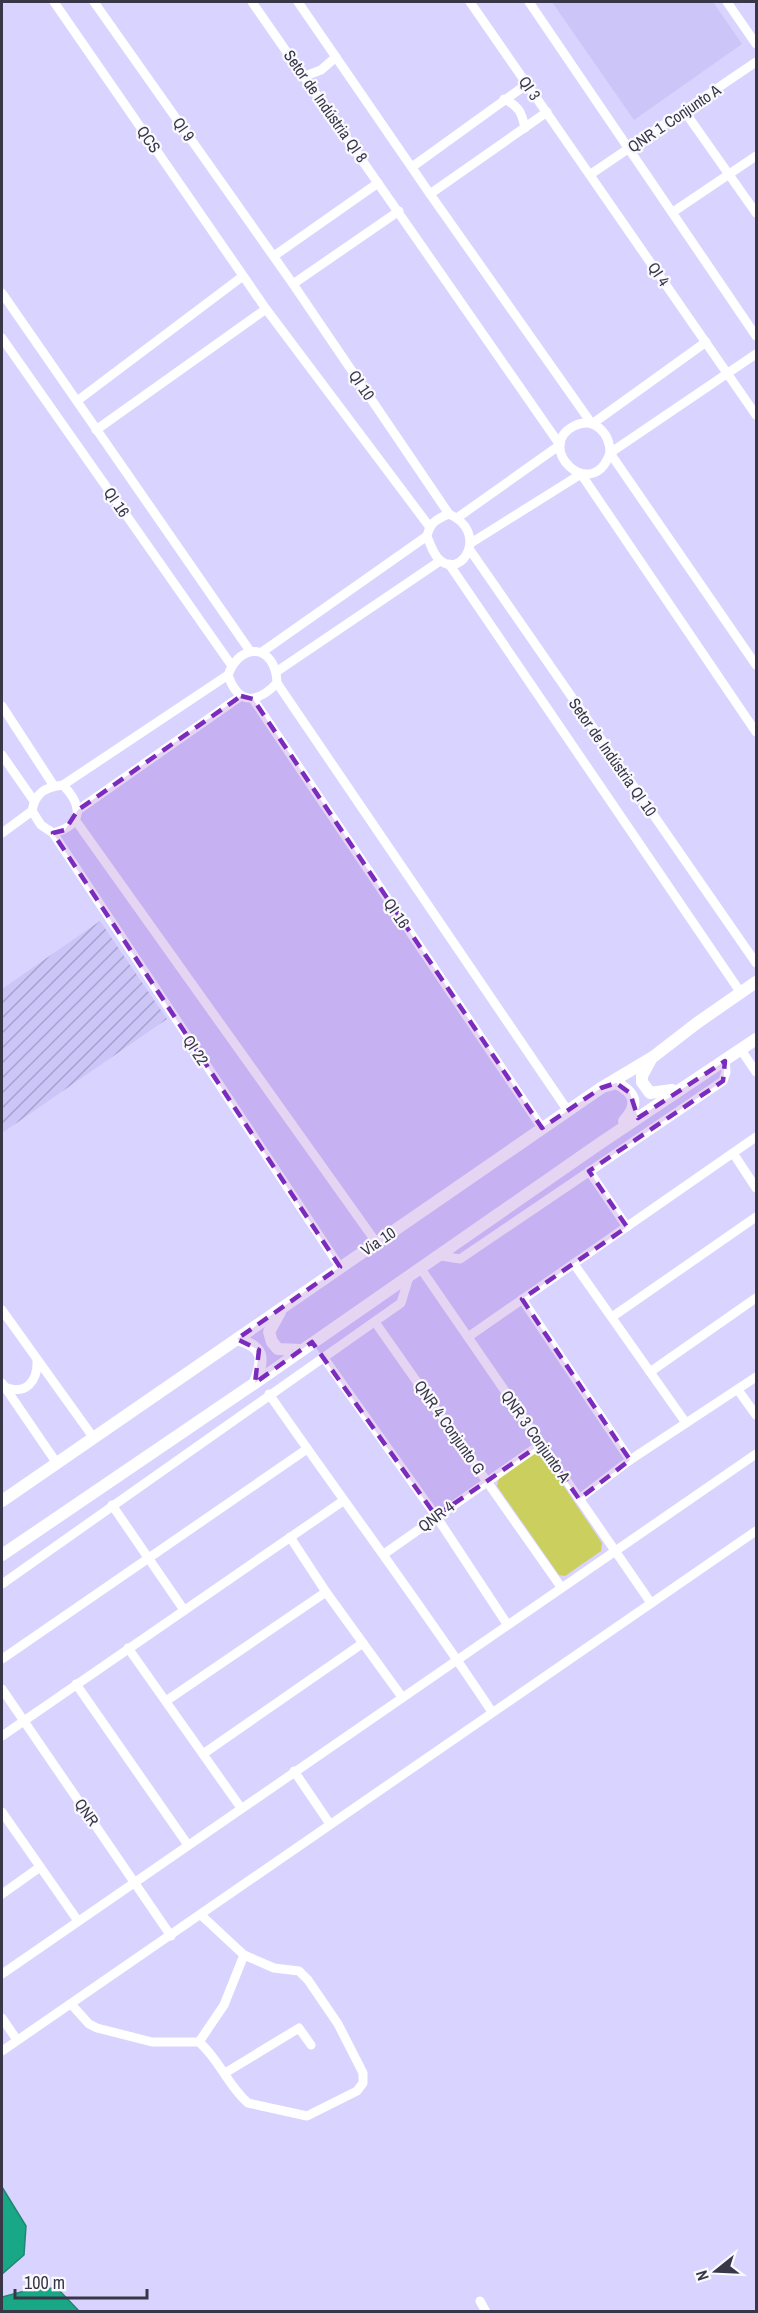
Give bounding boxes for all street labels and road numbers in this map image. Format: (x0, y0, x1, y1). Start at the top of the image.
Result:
street label: Setor de Indústria QI 8 (279, 45, 373, 167)
street label: QI 3 (514, 72, 546, 104)
street label: QNR 1 Conjunto A (623, 79, 725, 157)
street label: QI 9 (168, 113, 200, 145)
street label: QCS (132, 121, 166, 157)
street label: QI 4 (643, 258, 675, 290)
street label: QI 10 (344, 366, 380, 404)
street label: QI 16 (99, 483, 135, 521)
street label: Setor de Indústria QI 10 (564, 693, 662, 821)
street label: QI 16 (379, 894, 415, 932)
street label: QI 22 (178, 1031, 214, 1069)
street label: Via 10 (356, 1221, 400, 1261)
street label: QNR 4 Conjunto G (409, 1376, 491, 1478)
street label: QNR 3 Conjunto A (496, 1385, 576, 1487)
street label: QNR 4 (413, 1495, 459, 1537)
street label: QNR (70, 1794, 105, 1831)

